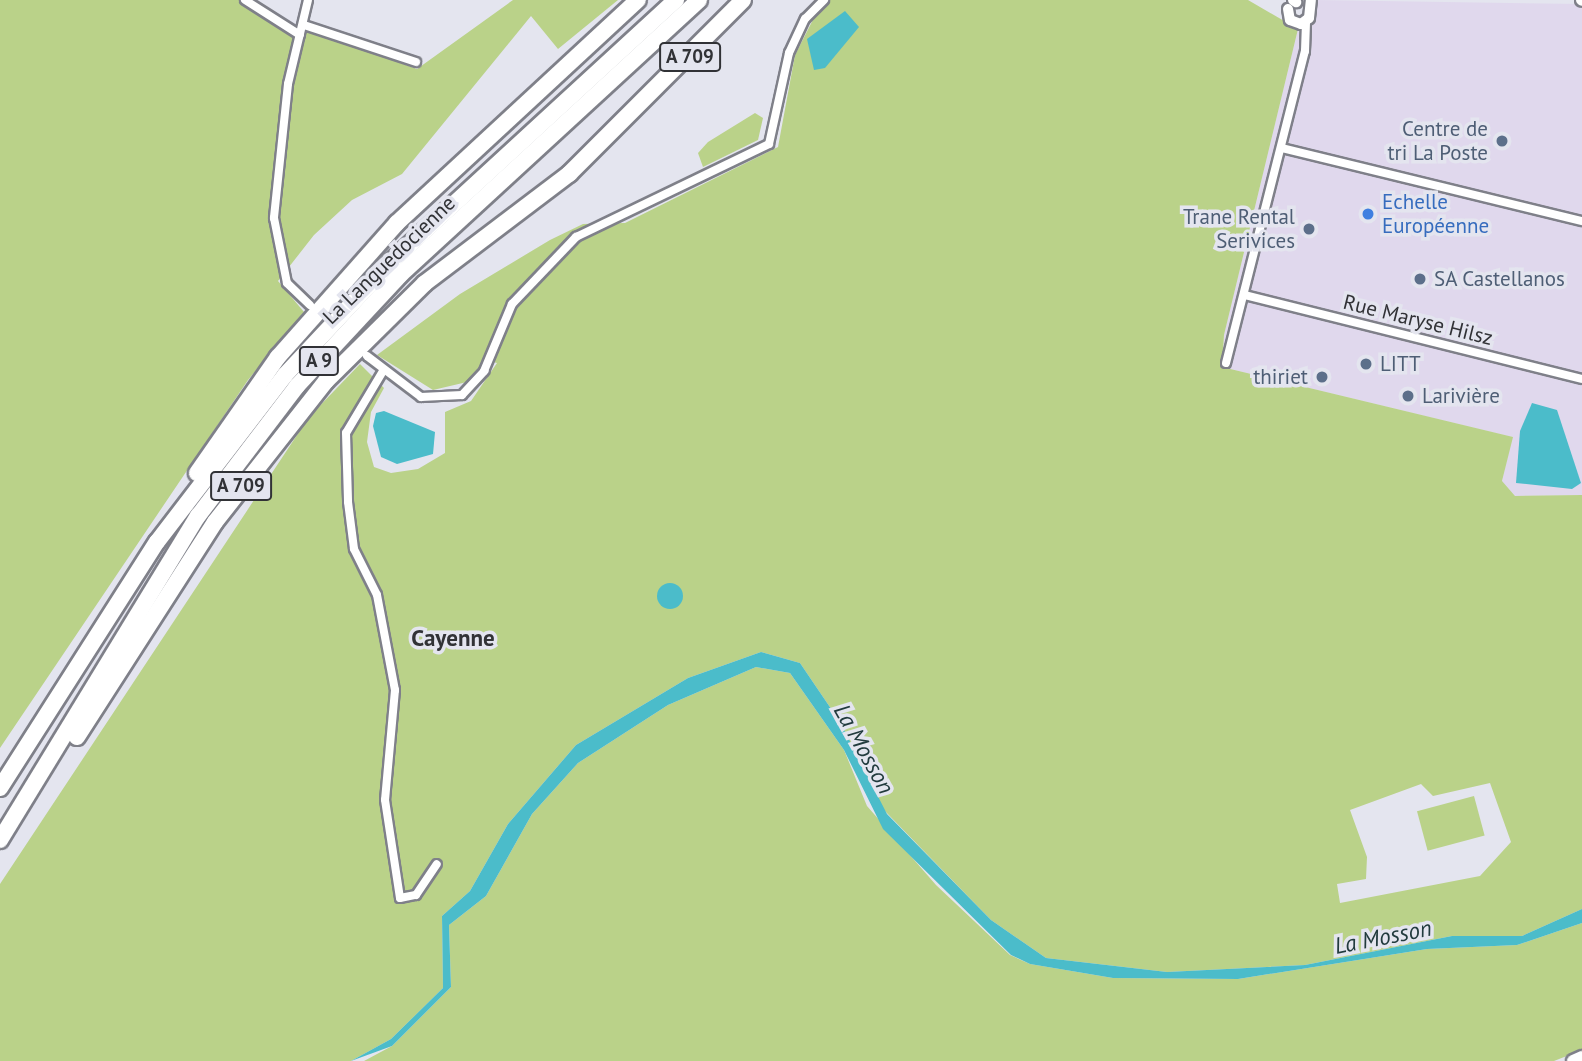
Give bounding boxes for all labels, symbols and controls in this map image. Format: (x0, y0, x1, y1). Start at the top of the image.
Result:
road number: A 709 (658, 41, 722, 72)
place label: Centre de tri La Poste (1387, 116, 1488, 166)
marker: Centre de tri La Poste (1494, 133, 1510, 149)
place label: Echelle Européenne (1382, 189, 1489, 239)
street label: La Languedocienne (318, 190, 460, 330)
place label: Trane Rental Serivices (1183, 204, 1295, 254)
marker: Echelle Européenne (1360, 206, 1376, 222)
marker: Trane Rental Serivices (1301, 221, 1317, 237)
place label: SA Castellanos (1434, 266, 1566, 292)
marker: SA Castellanos (1412, 271, 1428, 287)
street label: Rue Maryse Hilsz (1341, 289, 1495, 351)
road number: A 9 (298, 346, 340, 376)
place label: LITT (1380, 351, 1421, 377)
marker: LITT (1358, 356, 1374, 372)
place label: thiriet (1253, 364, 1308, 390)
marker: thiriet (1314, 369, 1330, 385)
place label: Larivière (1422, 383, 1500, 409)
marker: Larivière (1400, 388, 1416, 404)
road number: A 709 (210, 471, 272, 502)
district label: Cayenne (411, 624, 495, 652)
water label: La Mosson (828, 699, 900, 799)
water label: La Mosson (1332, 914, 1434, 960)

